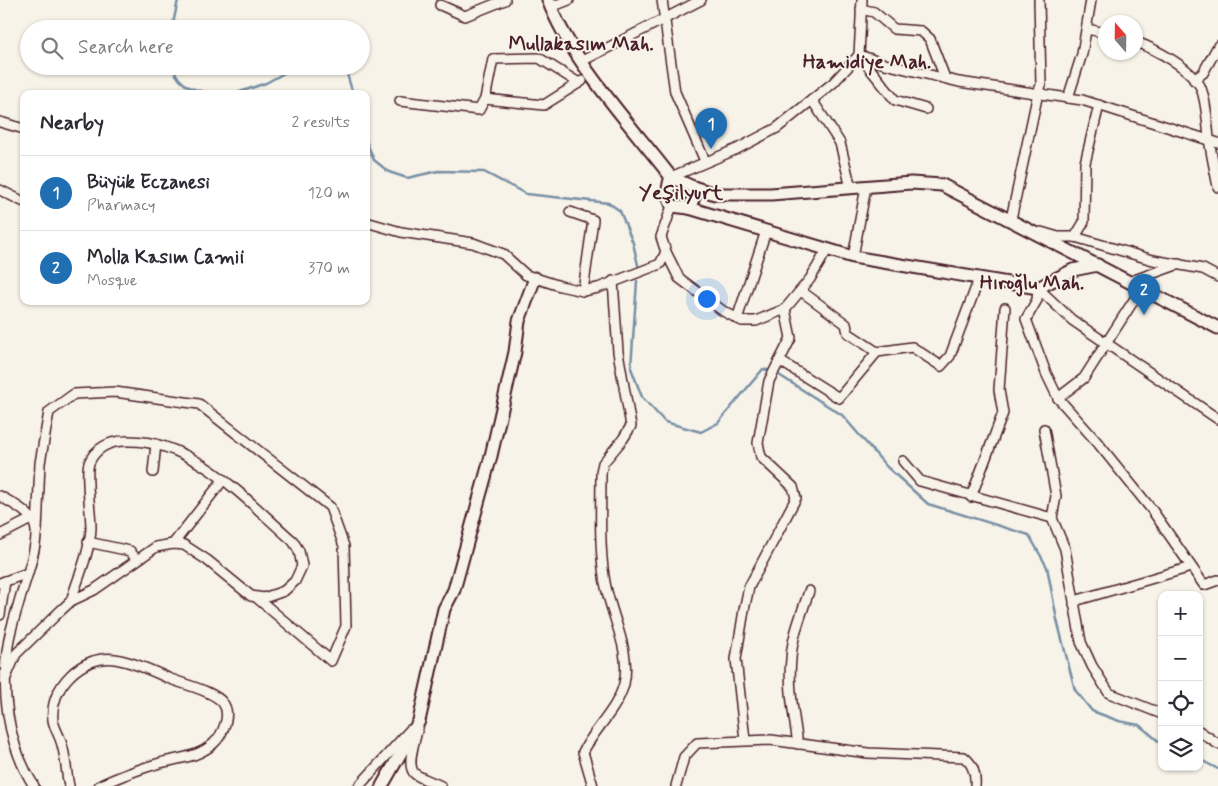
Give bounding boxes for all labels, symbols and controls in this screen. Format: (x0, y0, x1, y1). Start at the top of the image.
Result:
north arrow (1098, 15, 1143, 60)
search box (20, 20, 370, 75)
district label: Mullakasım Mah. (508, 31, 654, 58)
icon: search (38, 34, 66, 62)
text: Search here (78, 35, 174, 60)
district label: Hamidiye Mah. (803, 49, 931, 76)
pin: 1 (695, 108, 727, 149)
text: Nearby (40, 109, 104, 137)
text: 2 results (292, 112, 350, 133)
text: Büyük Eczanesi (87, 170, 210, 195)
district label: Yeşilyurt (639, 180, 724, 207)
text: 1 (52, 183, 60, 204)
text: 120 m (308, 183, 350, 204)
text: Pharmacy (87, 195, 155, 216)
text: Molla Kasım Camii (87, 245, 244, 270)
text: 2 (52, 258, 60, 279)
text: 370 m (308, 258, 350, 279)
text: Mosque (87, 270, 137, 291)
district label: Hıroğlu Mah. (980, 270, 1084, 297)
pin: 2 (1128, 274, 1160, 315)
your location (694, 286, 720, 312)
map controls (1158, 591, 1203, 771)
button: + (1158, 591, 1203, 636)
button: − (1158, 636, 1203, 681)
button: locate (1158, 681, 1203, 726)
button: layers (1158, 726, 1203, 771)

